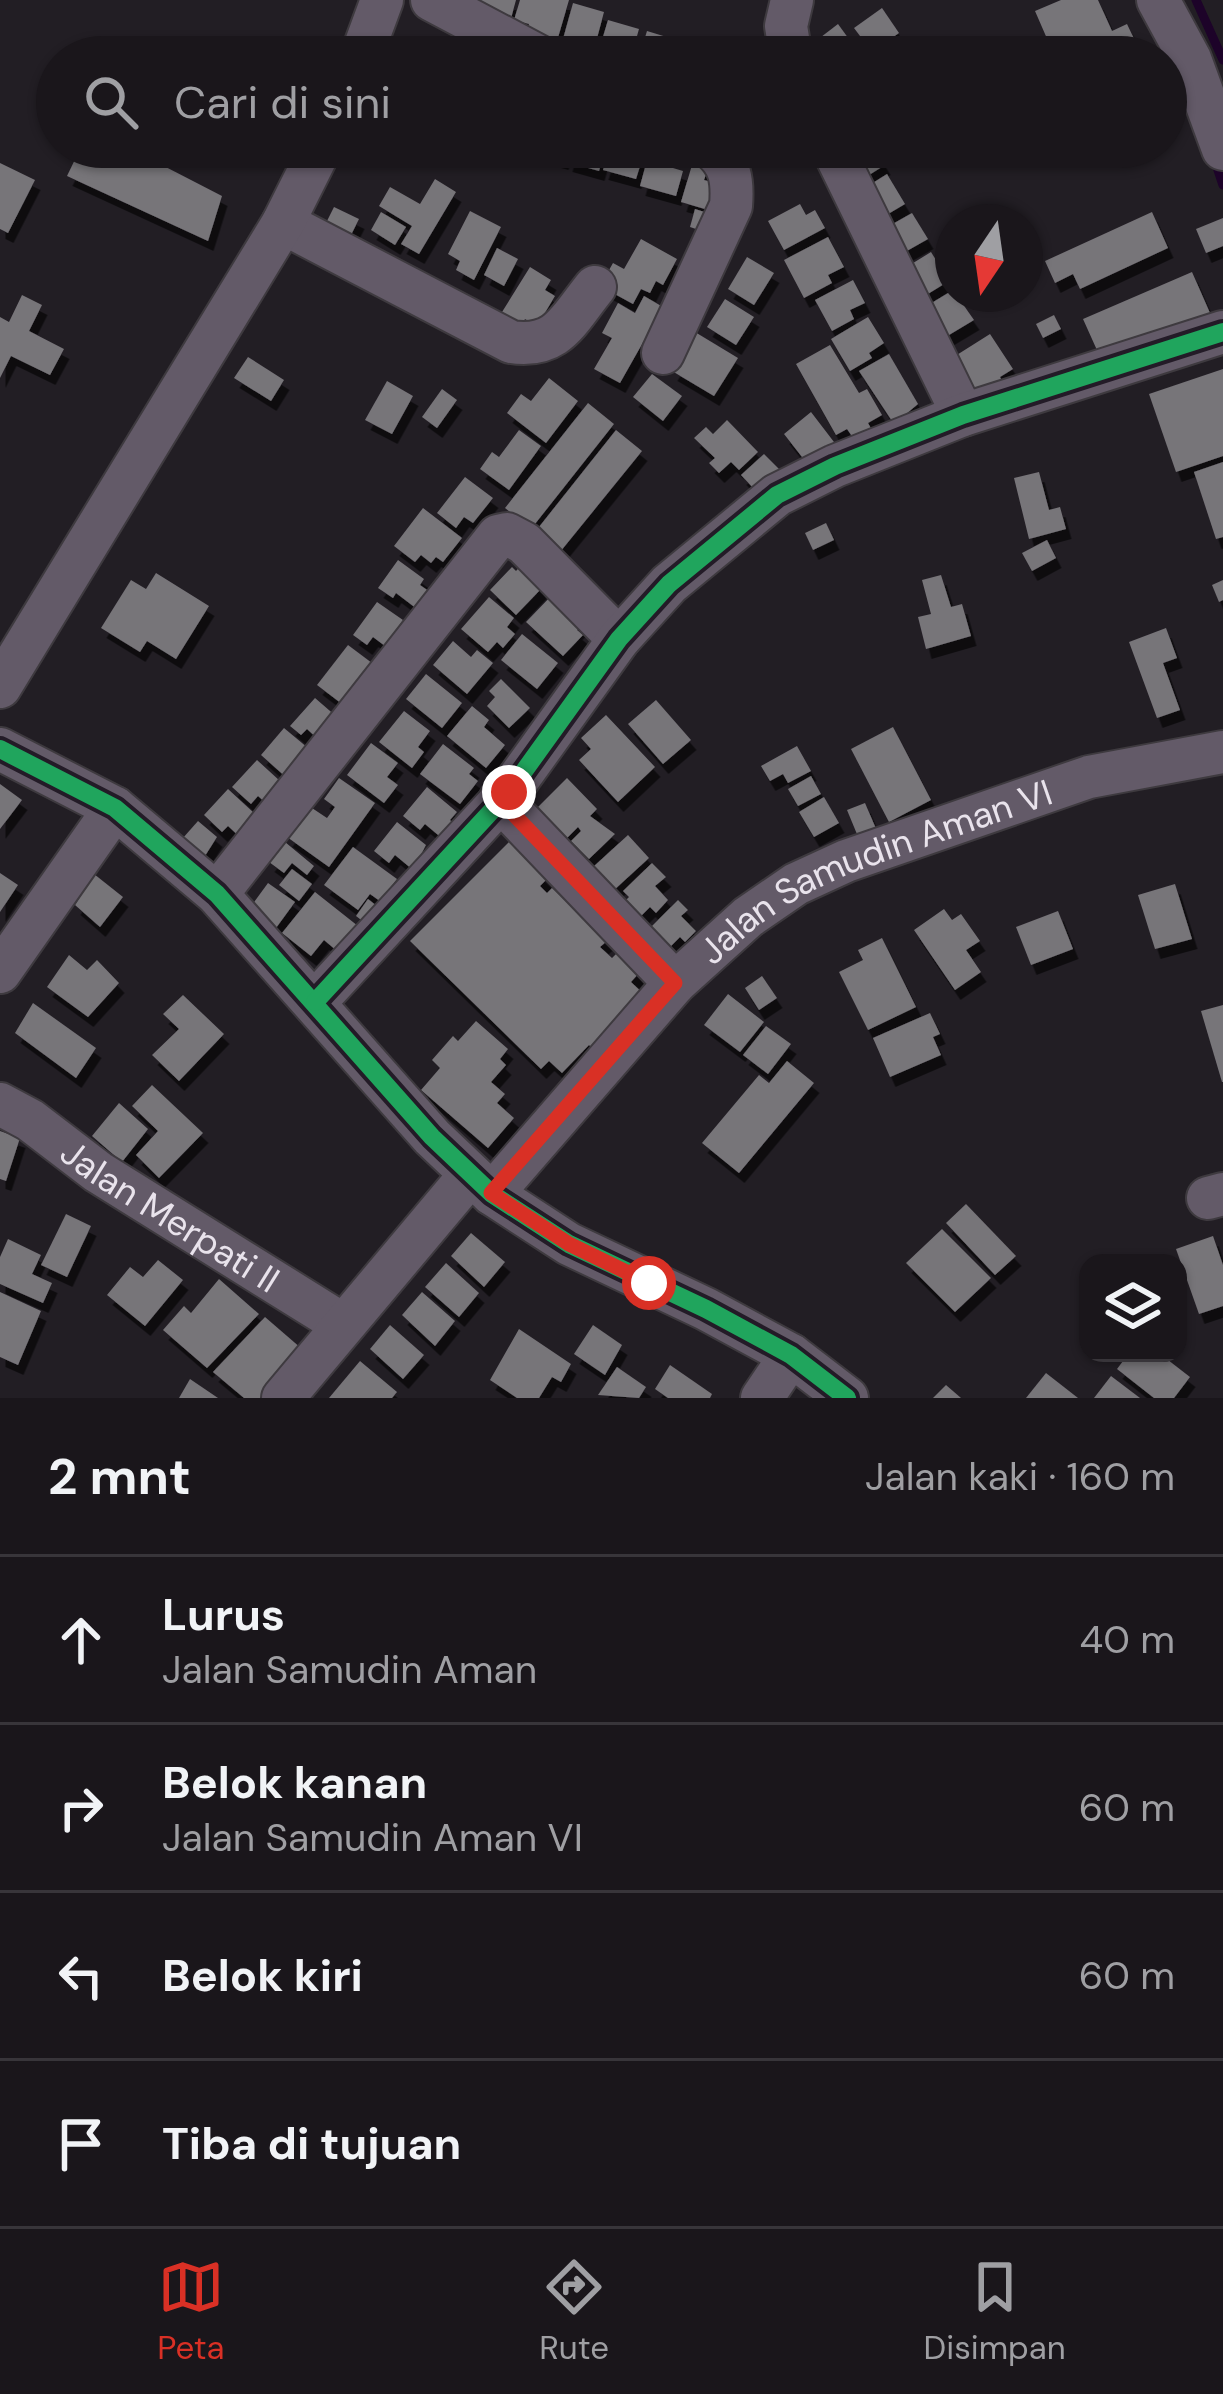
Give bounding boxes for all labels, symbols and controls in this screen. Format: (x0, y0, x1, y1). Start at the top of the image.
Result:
search box (36, 36, 1187, 168)
icon: search (78, 69, 144, 135)
text: Cari di sini (174, 73, 391, 132)
north arrow (935, 204, 1043, 312)
route end (482, 765, 536, 819)
street label: Jalan Samudin Aman VI (689, 769, 1058, 974)
street label: Jalan Merpati II (51, 1129, 288, 1303)
map controls (1079, 1254, 1187, 1362)
button: layers (1079, 1254, 1187, 1362)
route start (622, 1256, 676, 1310)
text: 2 mnt (48, 1443, 191, 1510)
text: Jalan kaki · 160 m (865, 1451, 1175, 1502)
text: Lurus (162, 1585, 285, 1644)
icon: ahead (48, 1607, 114, 1673)
text: 40 m (1080, 1614, 1175, 1665)
text: Jalan Samudin Aman (162, 1644, 537, 1695)
text: Belok kanan (162, 1753, 427, 1812)
icon: right (48, 1775, 114, 1841)
text: 60 m (1079, 1782, 1175, 1833)
text: Jalan Samudin Aman VI (162, 1812, 583, 1863)
icon: left (48, 1943, 114, 2009)
text: Belok kiri (162, 1946, 363, 2005)
text: 60 m (1079, 1950, 1175, 2001)
icon: arrive (48, 2111, 114, 2177)
text: Tiba di tujuan (162, 2114, 461, 2173)
tab: Peta (157, 2254, 225, 2369)
tab: Rute (539, 2254, 609, 2369)
tab: Disimpan (924, 2254, 1066, 2369)

